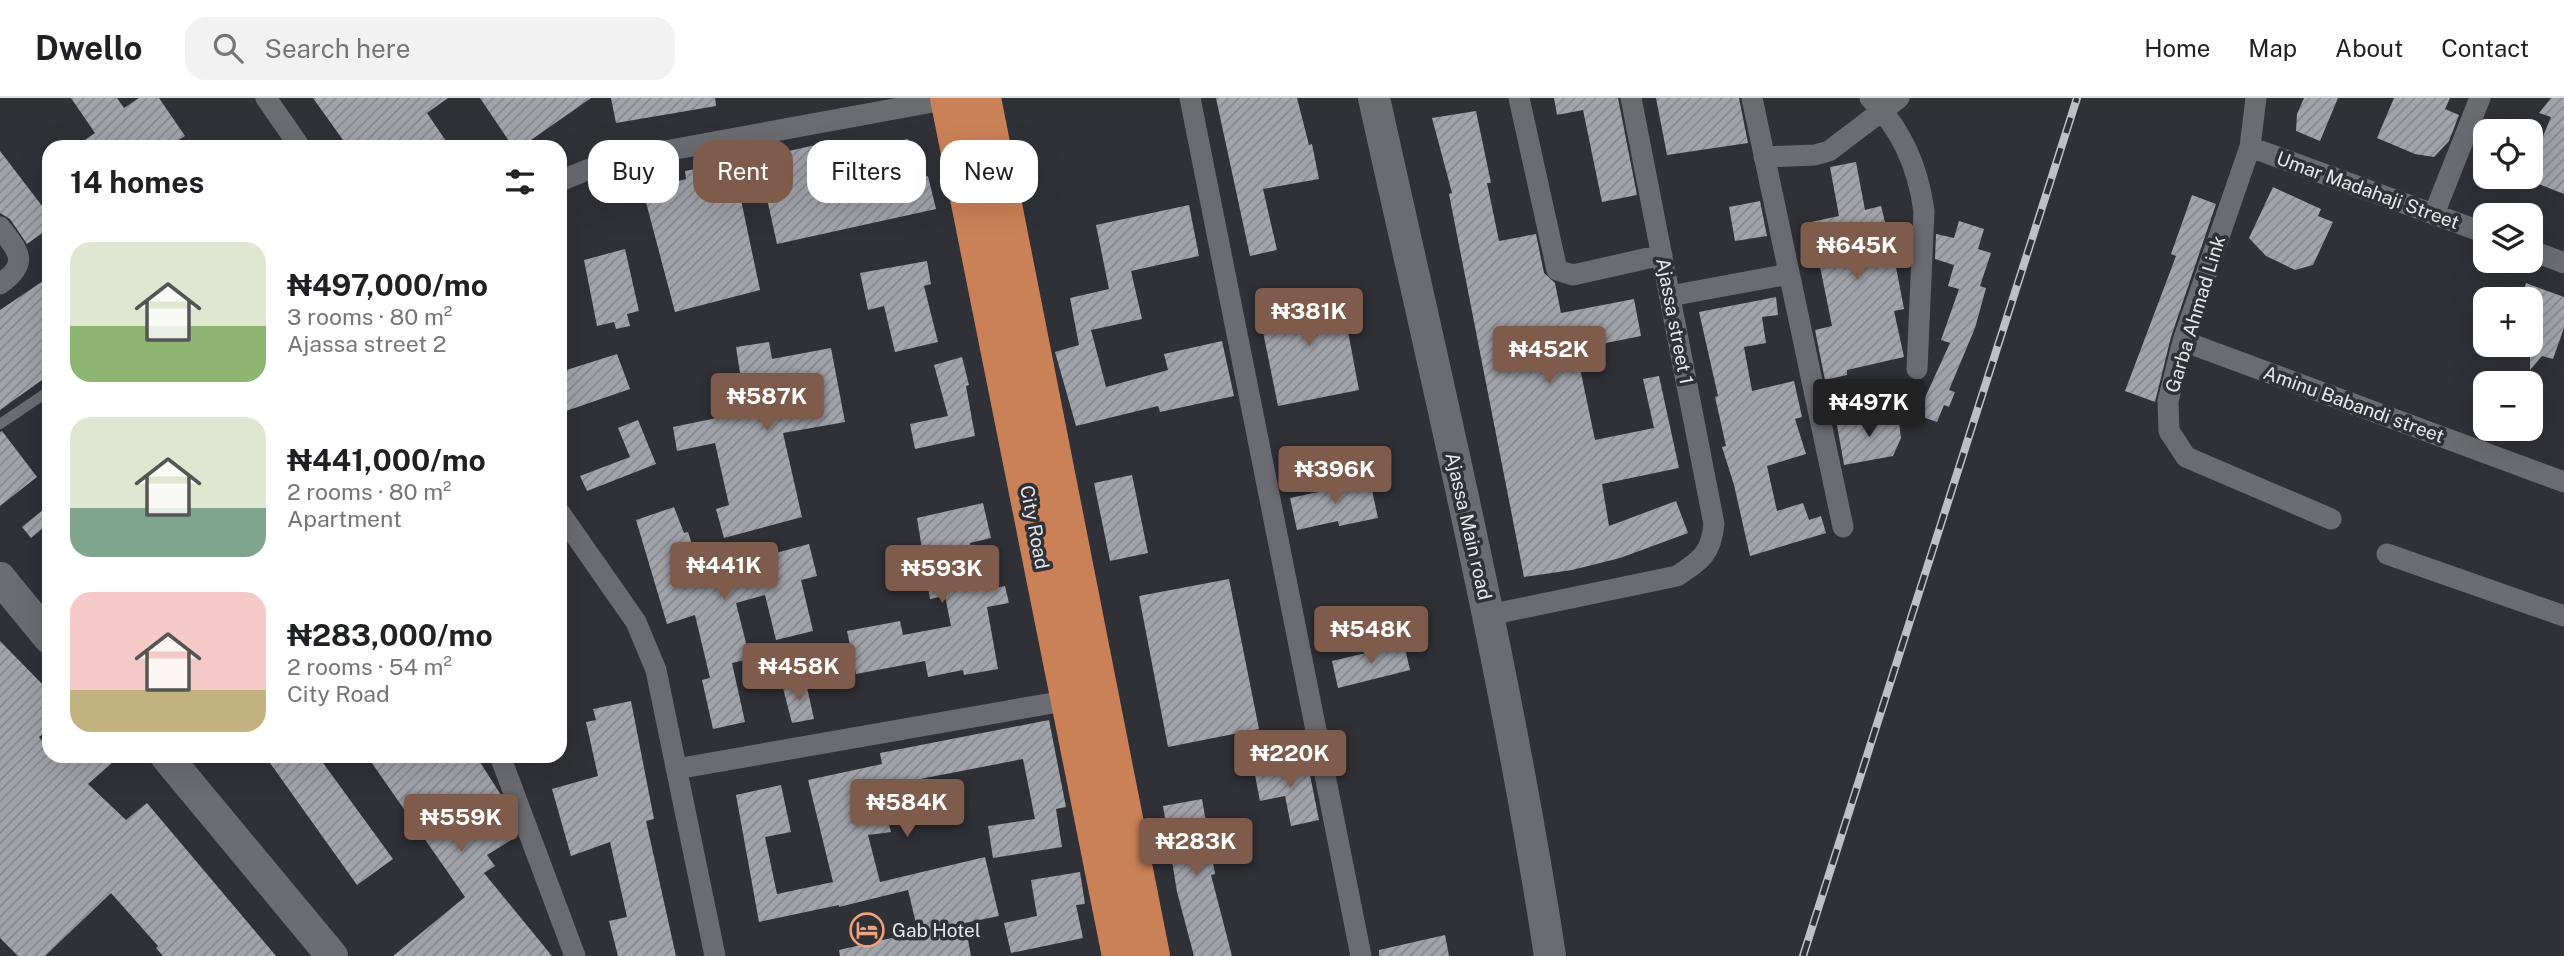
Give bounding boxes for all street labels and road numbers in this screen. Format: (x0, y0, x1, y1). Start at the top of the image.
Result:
street label: Umar Madahaji Street (2274, 147, 2462, 233)
street label: Garba Ahmad Link (2161, 233, 2229, 395)
street label: Ajassa street 1 (1652, 256, 1698, 386)
street label: Aminu Babandi street (2261, 361, 2447, 447)
street label: Ajassa Main road (1441, 450, 1497, 602)
street label: City Road (1016, 483, 1054, 571)

